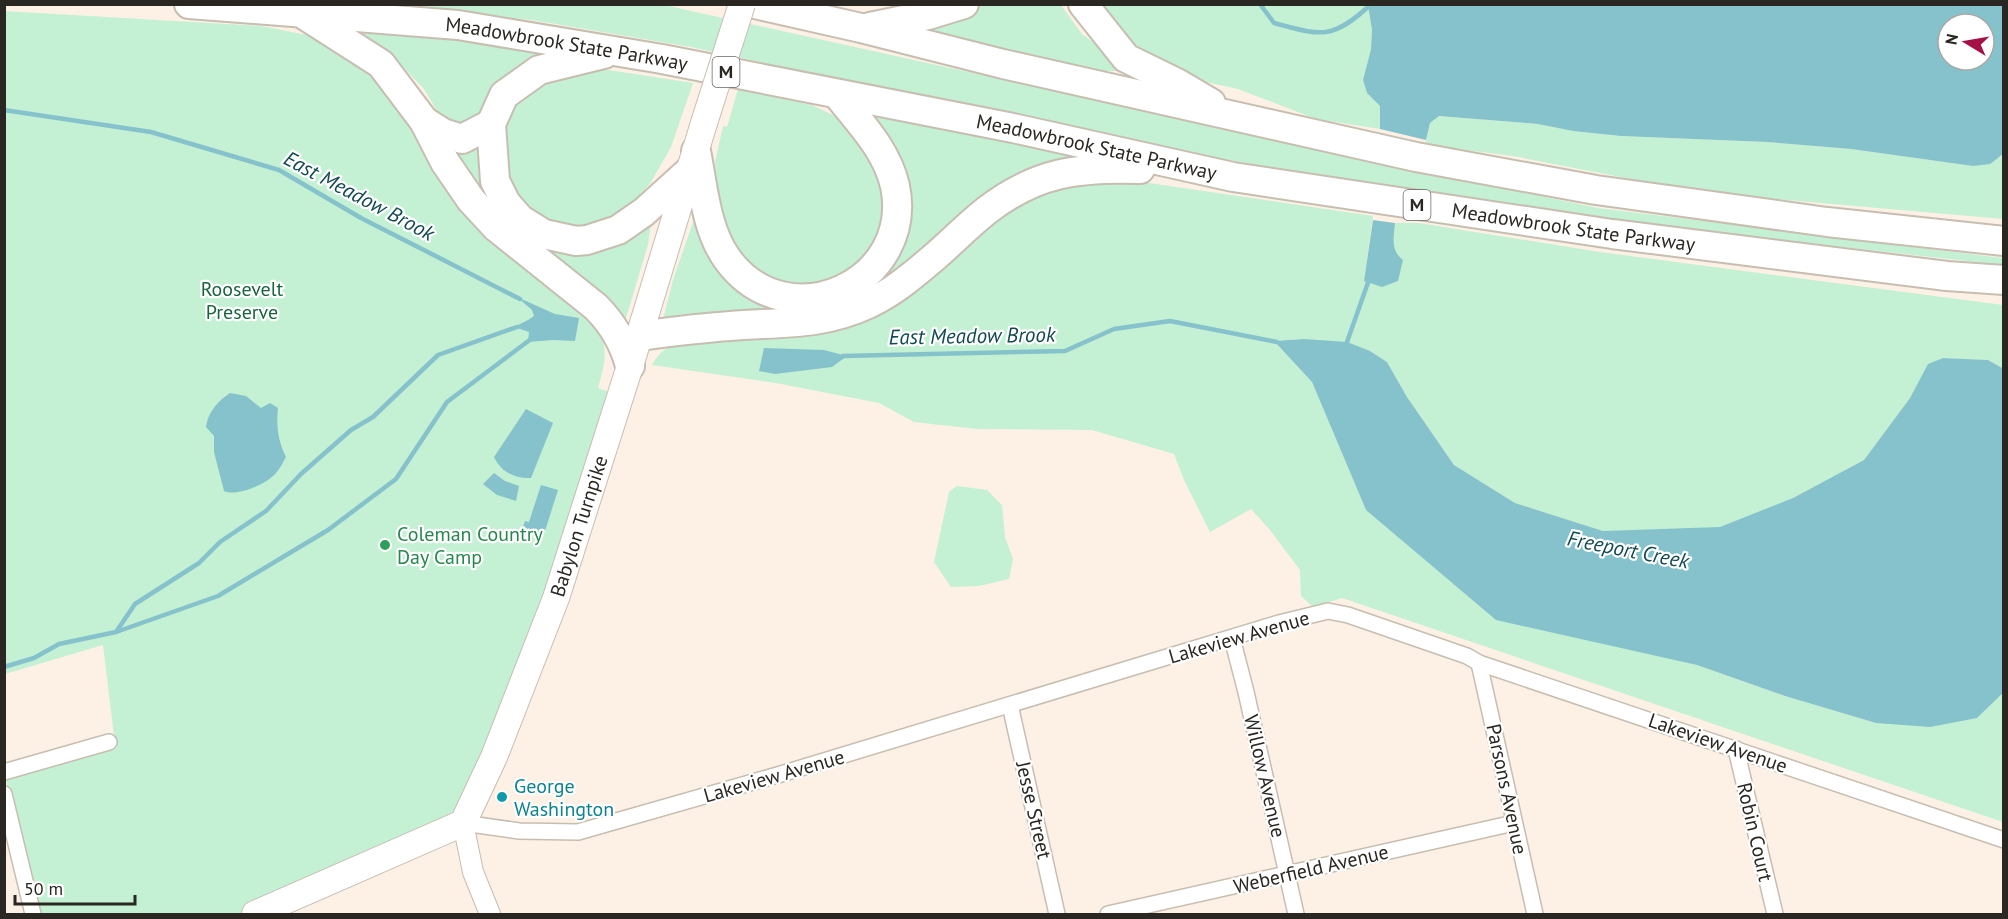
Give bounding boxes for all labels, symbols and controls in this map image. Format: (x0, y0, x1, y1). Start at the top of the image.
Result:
street label: Meadowbrook State Parkway (444, 11, 691, 77)
north arrow (1936, 12, 1996, 72)
text: N (1940, 32, 1962, 46)
road number: M (712, 57, 740, 87)
street label: Meadowbrook State Parkway (974, 108, 1220, 186)
water label: East Meadow Brook (279, 145, 441, 247)
road number: M (1404, 190, 1430, 220)
street label: Meadowbrook State Parkway (1450, 197, 1697, 257)
park label: Roosevelt Preserve (201, 276, 284, 325)
water label: East Meadow Brook (888, 321, 1057, 350)
street label: Babylon Turnpike (544, 452, 614, 600)
place label: Coleman Country Day Camp (397, 521, 544, 570)
water label: Freeport Creek (1565, 524, 1693, 575)
marker: Coleman Country Day Camp (378, 538, 392, 552)
street label: Lakeview Avenue (1166, 604, 1312, 670)
street label: Lakeview Avenue (1645, 707, 1791, 779)
street label: Willow Avenue (1238, 712, 1292, 840)
street label: Parsons Avenue (1480, 721, 1534, 857)
street label: Lakeview Avenue (701, 743, 847, 809)
street label: Jesse Street (1010, 758, 1058, 862)
place label: George Washington (514, 773, 614, 822)
street label: Robin Court (1731, 780, 1779, 884)
marker: George Washington (495, 790, 509, 804)
street label: Weberfield Avenue (1231, 839, 1391, 899)
scale bar (15, 868, 135, 906)
text: 50 m (24, 877, 63, 900)

